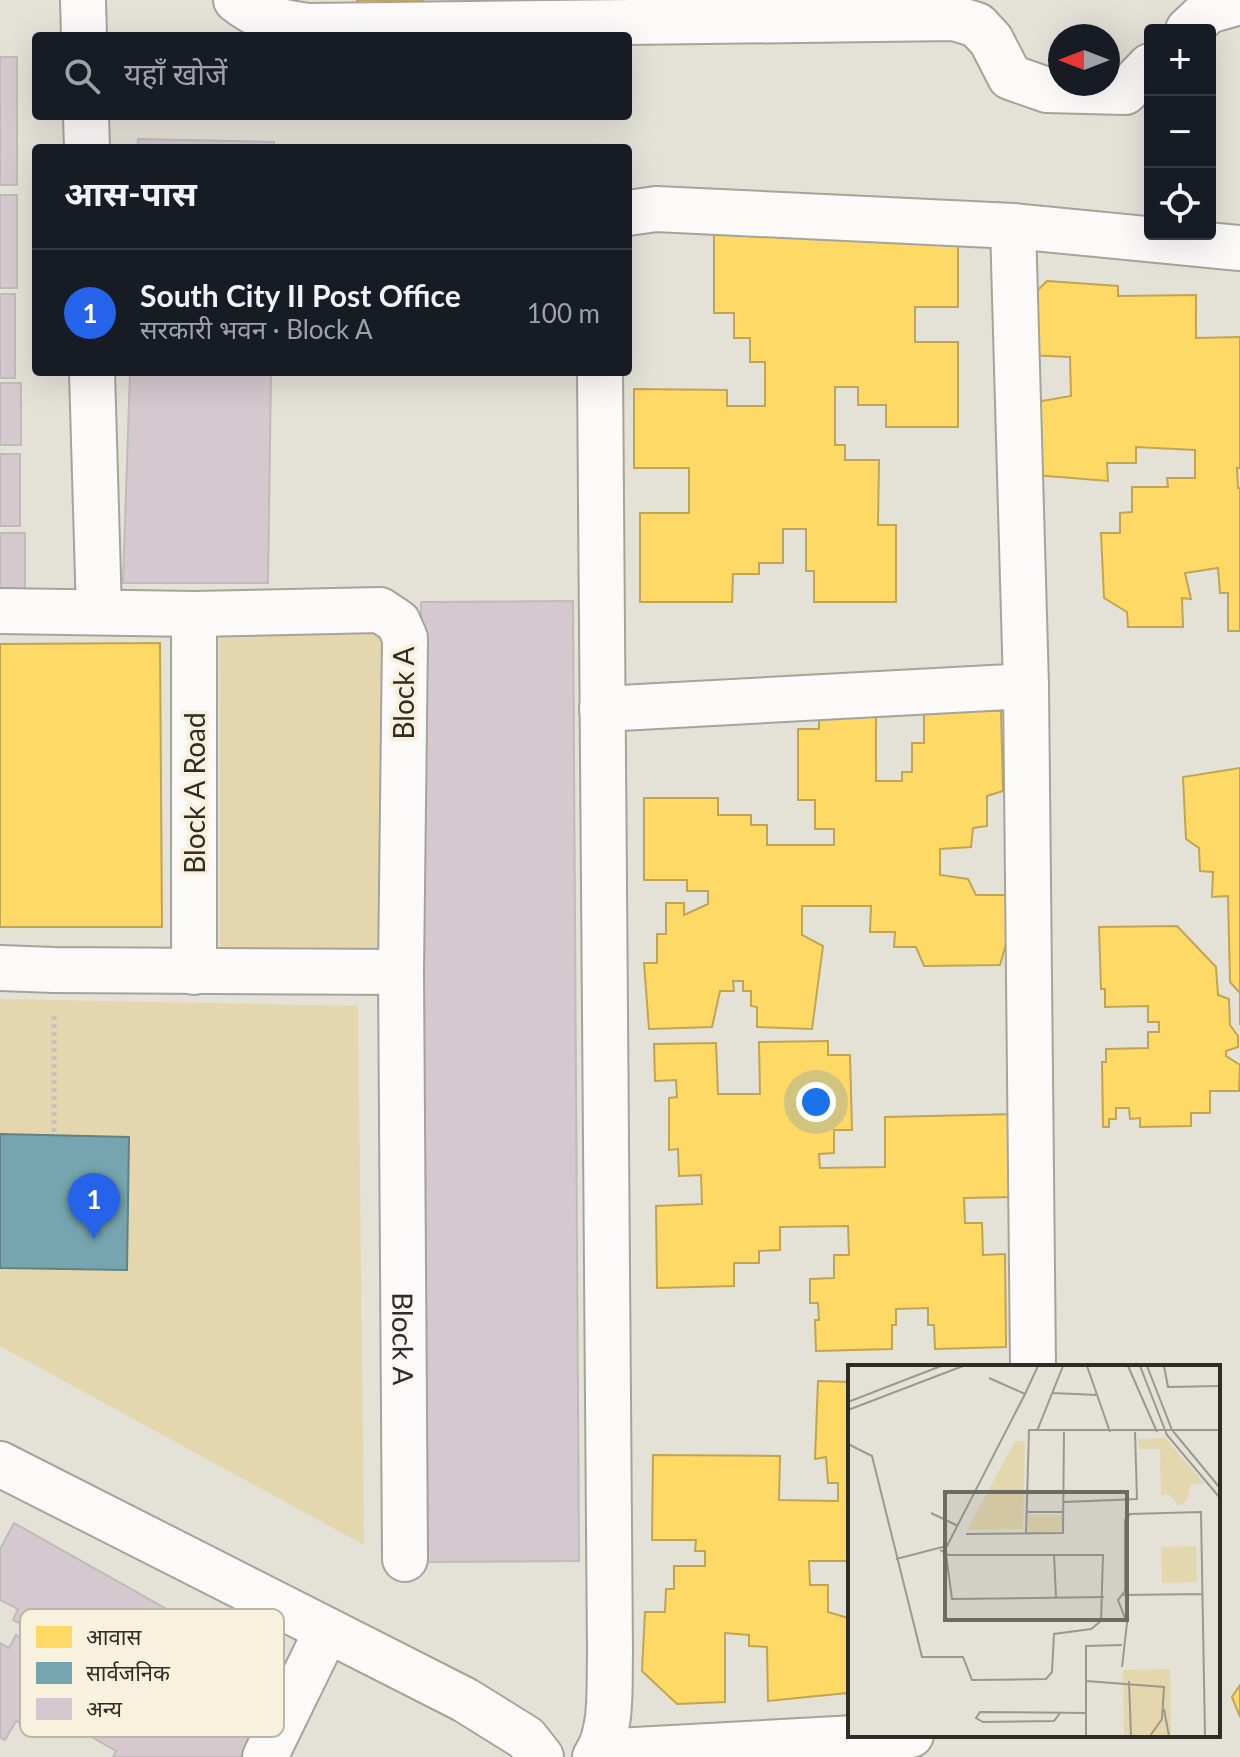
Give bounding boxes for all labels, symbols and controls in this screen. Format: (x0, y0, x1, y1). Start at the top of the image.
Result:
north arrow (1048, 24, 1120, 96)
map controls (1144, 24, 1216, 240)
button: + (1144, 24, 1216, 96)
search box (32, 32, 632, 120)
icon: search (60, 54, 104, 98)
text: यहाँ खोजें (124, 55, 227, 91)
button: − (1144, 96, 1216, 168)
button: locate (1144, 168, 1216, 240)
text: आस-पास (64, 172, 197, 213)
text: South City II Post Office (140, 277, 461, 313)
text: 1 (82, 297, 98, 329)
text: 100 m (527, 297, 600, 329)
text: सरकारी भवन · Block A (140, 313, 373, 345)
street label: Block A (386, 646, 420, 740)
street label: Block A Road (177, 712, 211, 874)
your location (796, 1082, 836, 1122)
pin: 1 (68, 1173, 120, 1239)
street label: Block A (386, 1292, 421, 1386)
inset map (848, 1365, 1220, 1737)
legend (20, 1609, 284, 1737)
text: आवास (86, 1623, 142, 1650)
text: सार्वजनिक (86, 1659, 171, 1686)
text: अन्य (86, 1695, 123, 1722)

